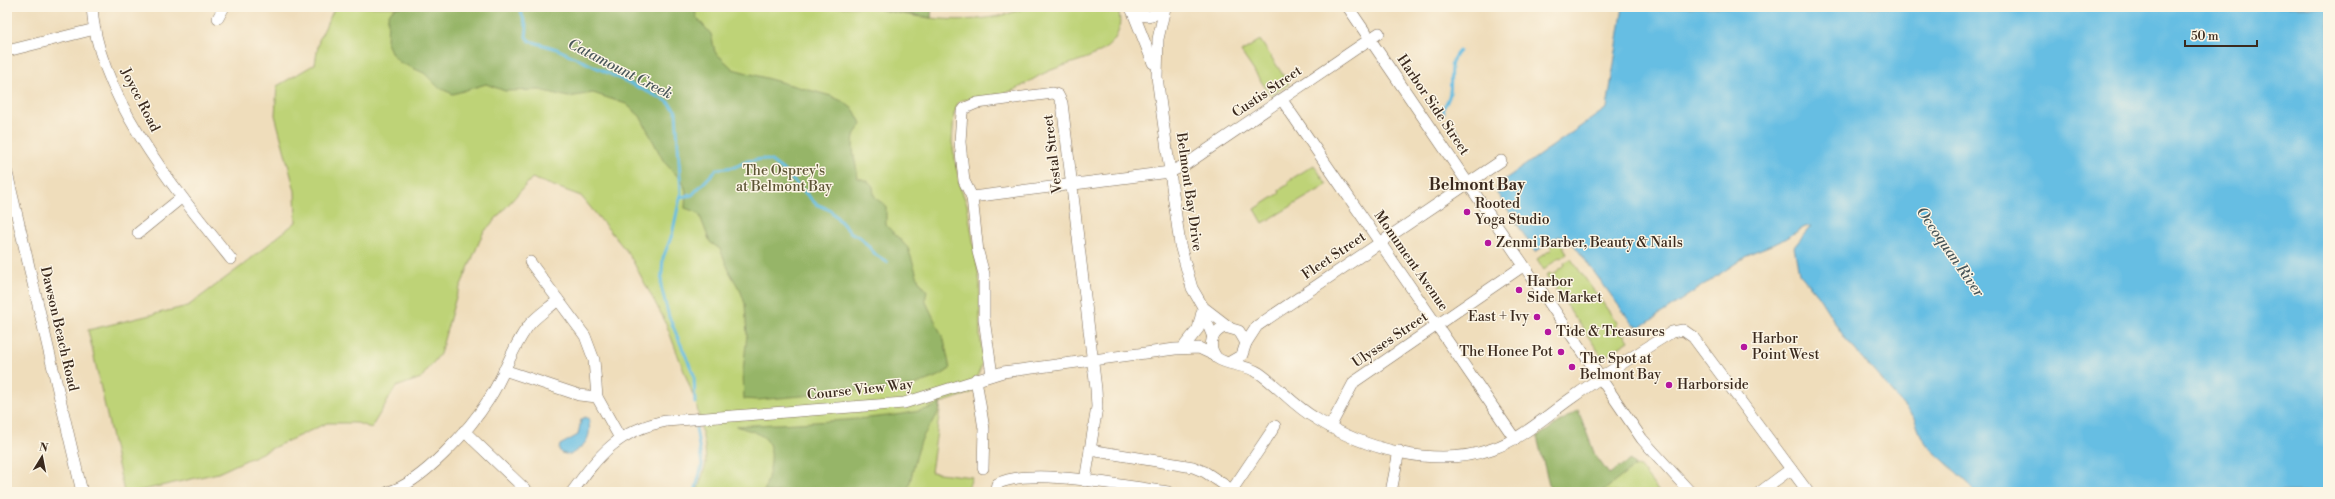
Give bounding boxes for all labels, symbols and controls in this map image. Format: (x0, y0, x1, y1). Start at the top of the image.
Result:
scale bar (2185, 22, 2257, 48)
text: 50 m (2191, 29, 2219, 44)
water label: Catamount Creek (564, 34, 676, 104)
street label: Harbor Side Street (1393, 51, 1473, 159)
street label: Custis Street (1229, 62, 1305, 122)
street label: Joyce Road (116, 64, 164, 135)
street label: Vestal Street (1039, 113, 1067, 196)
street label: Belmont Bay Drive (1172, 131, 1206, 252)
park label: The Osprey's at Belmont Bay (736, 162, 832, 196)
district label: Belmont Bay (1429, 175, 1526, 195)
place label: Rooted Yoga Studio (1474, 195, 1550, 229)
water label: Occoquan River (1912, 203, 1989, 301)
street label: Monument Avenue (1370, 207, 1452, 315)
marker: Rooted Yoga Studio (1462, 207, 1472, 217)
street label: Fleet Street (1299, 228, 1369, 284)
place label: Zenmi Barber, Beauty & Nails (1496, 234, 1683, 252)
marker: Zenmi Barber, Beauty & Nails (1483, 238, 1493, 248)
street label: Dawson Beach Road (36, 265, 82, 393)
place label: Harbor Side Market (1527, 273, 1602, 307)
marker: Harbor Side Market (1514, 285, 1524, 295)
street label: Ulysses Street (1349, 308, 1431, 372)
place label: East + Ivy (1468, 308, 1529, 326)
marker: East + Ivy (1532, 312, 1542, 322)
place label: Tide & Treasures (1556, 323, 1665, 341)
marker: Tide & Treasures (1543, 327, 1553, 337)
place label: Harbor Point West (1752, 330, 1819, 364)
marker: Harbor Point West (1739, 342, 1749, 352)
place label: The Honee Pot (1459, 343, 1553, 361)
marker: The Honee Pot (1556, 347, 1566, 357)
place label: The Spot at Belmont Bay (1579, 350, 1661, 384)
marker: The Spot at Belmont Bay (1567, 362, 1577, 372)
street label: Course View Way (806, 375, 914, 405)
place label: Harborside (1677, 376, 1749, 394)
marker: Harborside (1664, 380, 1674, 390)
north arrow (22, 437, 62, 477)
text: N (38, 440, 49, 456)

